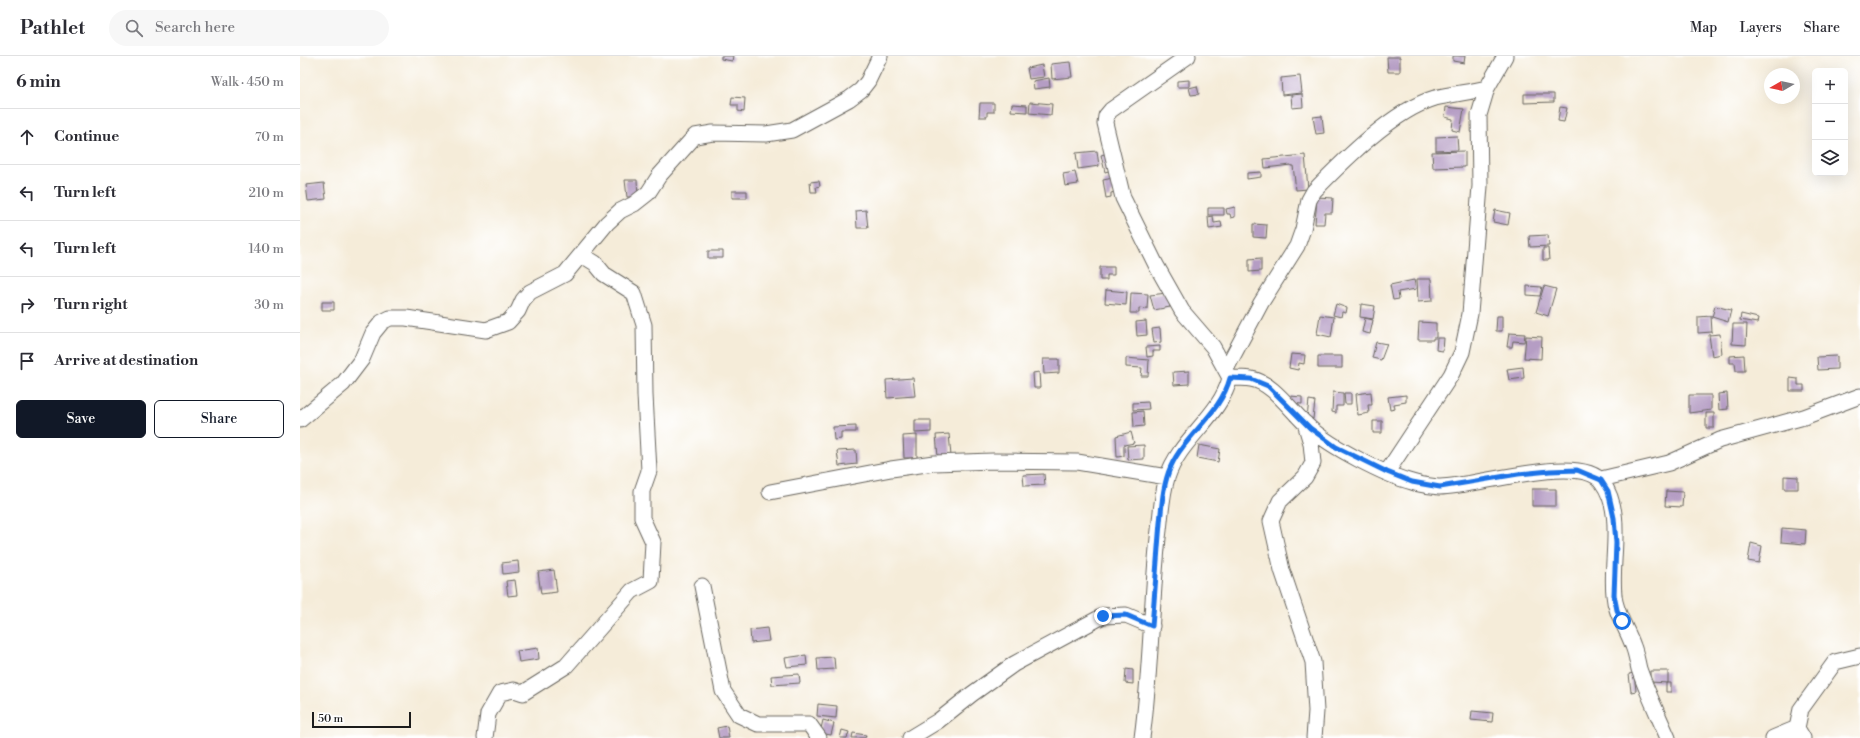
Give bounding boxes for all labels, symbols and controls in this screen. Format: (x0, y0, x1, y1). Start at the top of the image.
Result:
search box (109, 10, 389, 46)
text: Pathlet (20, 16, 85, 40)
icon: search (123, 17, 145, 39)
text: Search here (155, 18, 235, 37)
text: Map (1690, 19, 1717, 37)
text: Layers (1739, 19, 1782, 37)
text: Share (1804, 19, 1840, 37)
north arrow (1764, 68, 1800, 104)
map controls (1812, 68, 1848, 176)
button: + (1812, 68, 1848, 104)
text: 6 min (16, 71, 61, 93)
text: Walk · 450 m (211, 74, 284, 90)
button: − (1812, 104, 1848, 140)
icon: ahead (16, 126, 38, 148)
text: Continue (54, 127, 119, 146)
text: 70 m (255, 129, 284, 145)
button: layers (1812, 140, 1848, 176)
icon: left (16, 182, 38, 204)
text: Turn left (54, 183, 116, 202)
text: 210 m (249, 185, 284, 201)
icon: left (16, 238, 38, 260)
text: Turn left (54, 239, 116, 258)
text: 140 m (248, 241, 284, 257)
icon: right (16, 294, 38, 316)
text: Turn right (54, 295, 128, 314)
text: 30 m (254, 297, 284, 313)
icon: arrive (16, 350, 38, 372)
text: Arrive at destination (54, 351, 198, 370)
button: Save (16, 400, 146, 438)
button: Share (154, 400, 284, 438)
route end (1094, 607, 1112, 625)
route start (1613, 612, 1631, 630)
scale bar (312, 710, 411, 729)
text: 50 m (318, 712, 343, 726)

